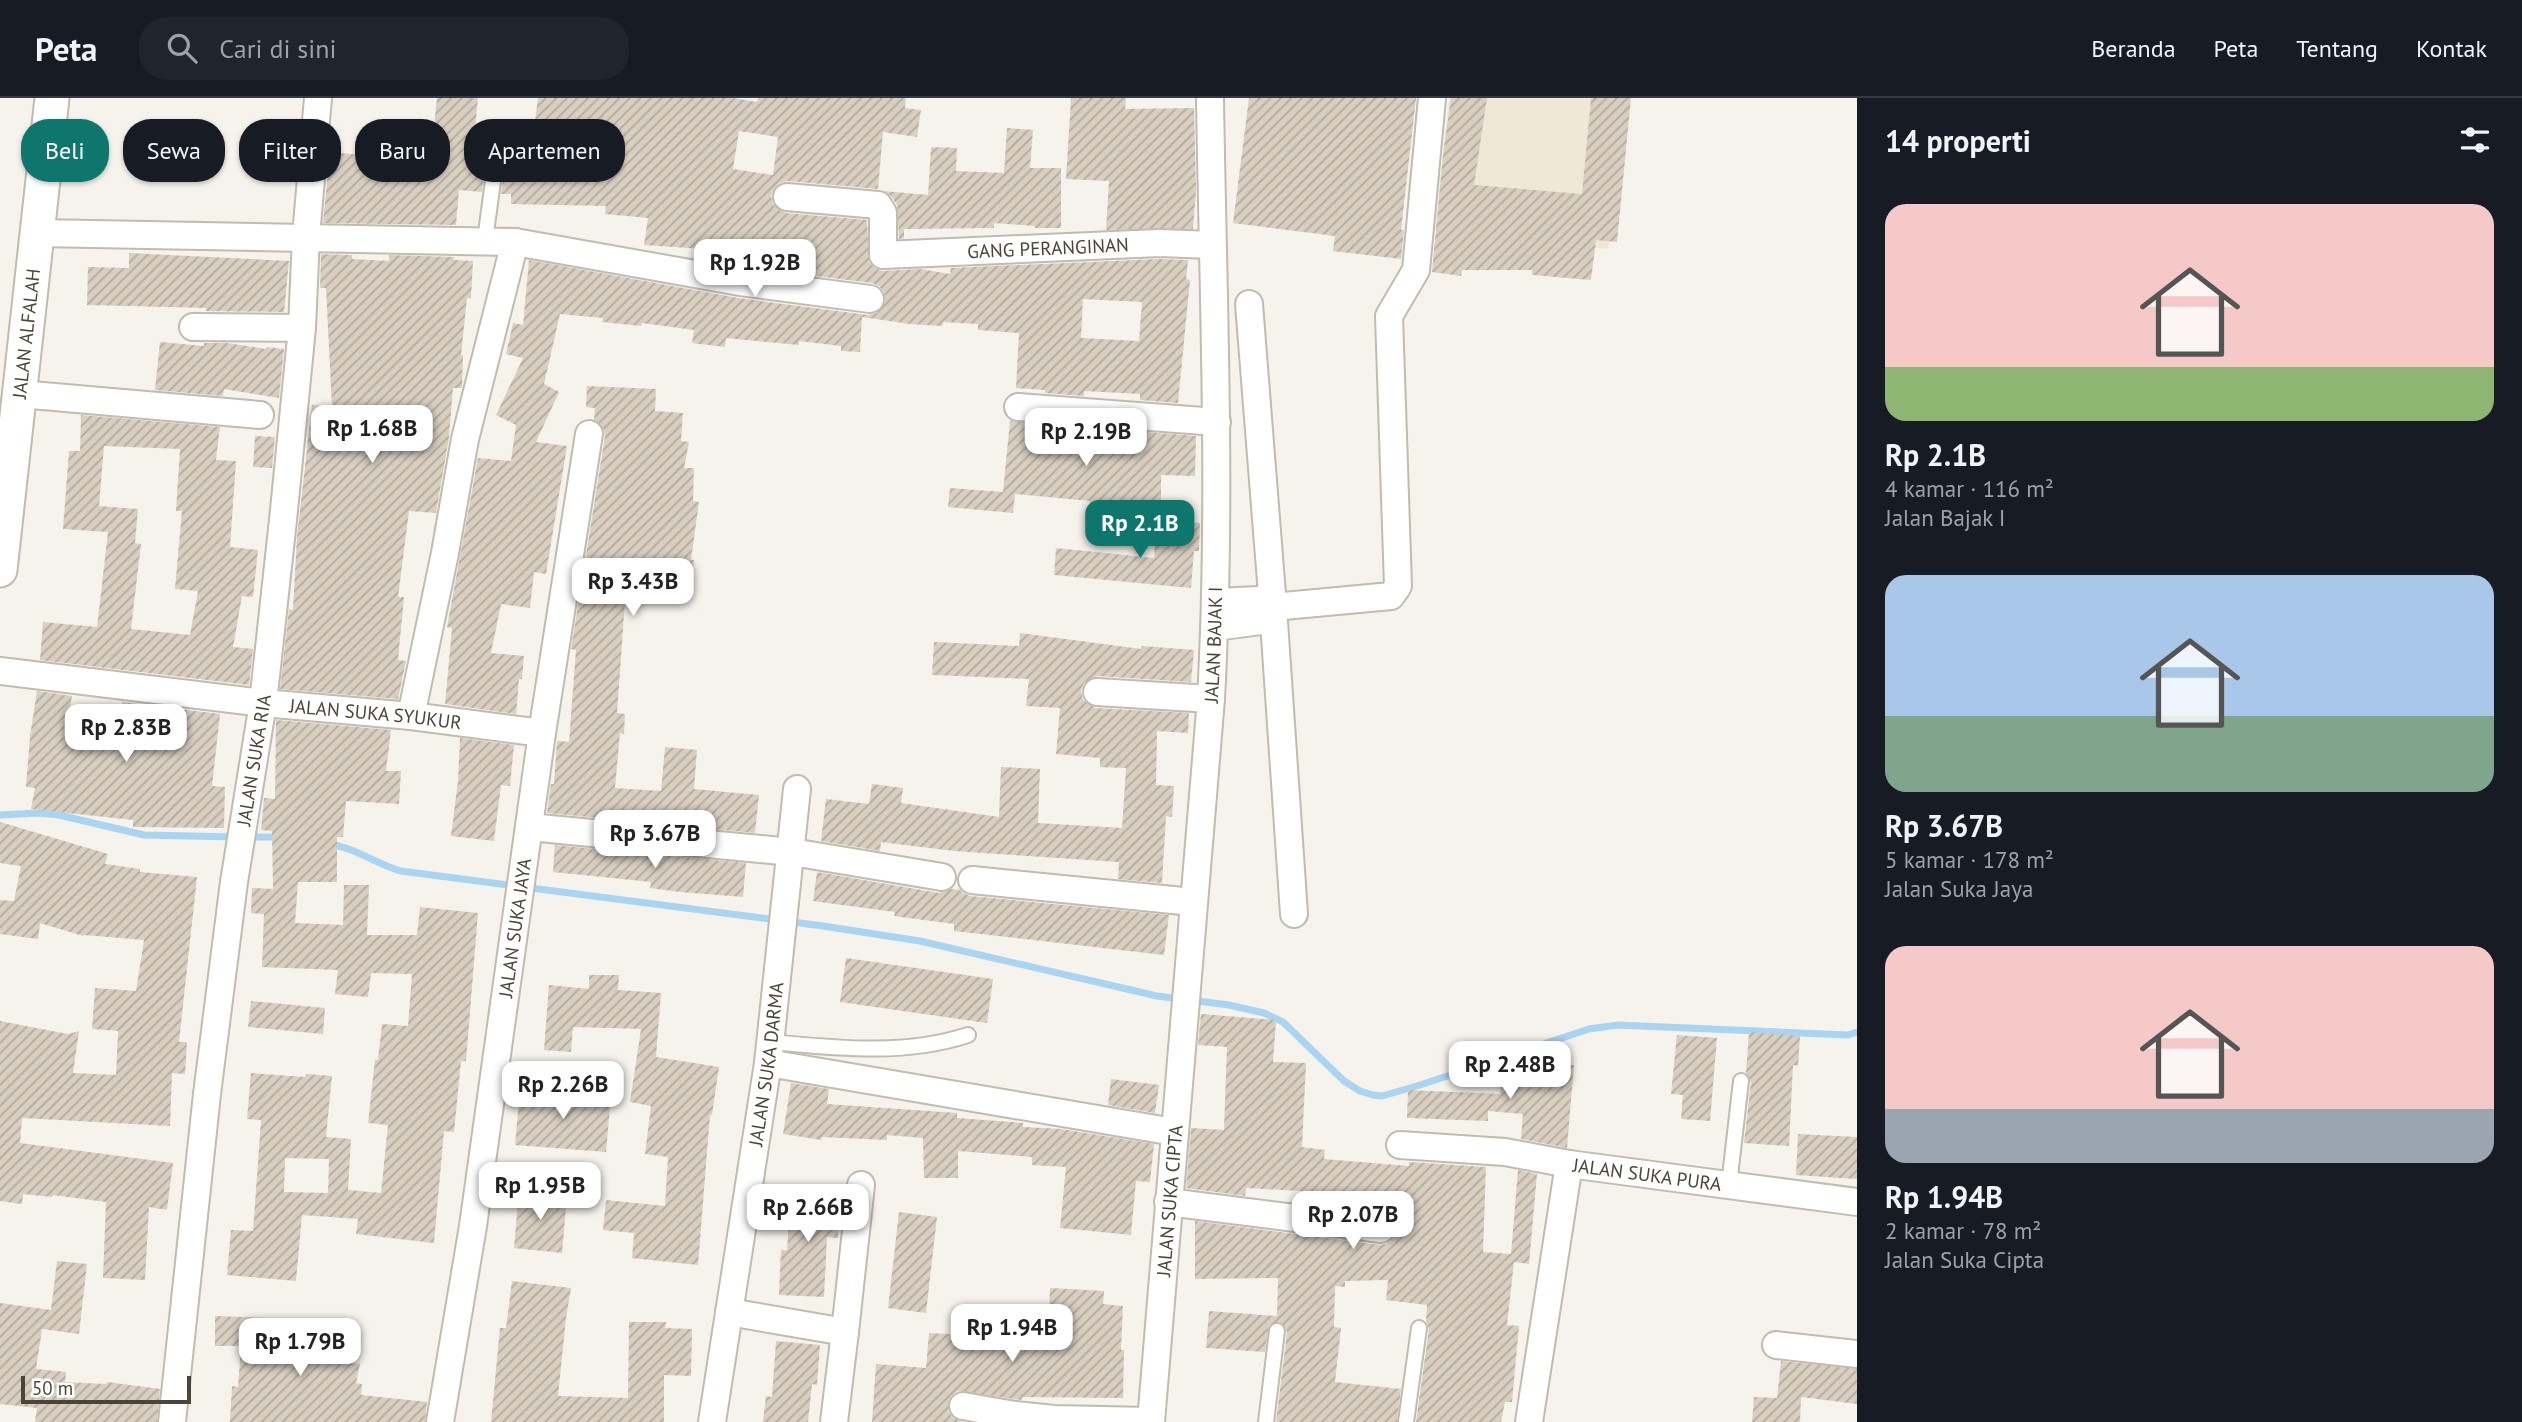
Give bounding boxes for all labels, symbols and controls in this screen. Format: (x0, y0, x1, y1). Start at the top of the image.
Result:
search box (139, 17, 629, 80)
text: Peta (35, 27, 97, 70)
icon: search (163, 29, 201, 67)
text: Cari di sini (219, 32, 336, 65)
text: Beranda (2091, 33, 2176, 64)
text: Peta (2214, 33, 2258, 64)
text: Tentang (2296, 33, 2378, 64)
text: Kontak (2416, 33, 2487, 64)
chip: Beli (21, 119, 109, 182)
chip: Sewa (123, 119, 225, 182)
chip: Filter (239, 119, 341, 182)
chip: Baru (355, 119, 450, 182)
chip: Apartemen (464, 119, 625, 182)
text: 14 properti (1885, 121, 2031, 160)
icon: filters (2456, 121, 2494, 159)
street label: GANG PERANGINAN (967, 232, 1129, 263)
pin: Rp 1.92B (683, 240, 827, 299)
text: Rp 1.92B (710, 247, 800, 276)
icon: home (2127, 249, 2253, 375)
street label: JALAN ALFALAH (7, 267, 45, 401)
pin: Rp 1.68B (300, 406, 444, 465)
pin: Rp 2.19B (1014, 408, 1158, 468)
text: Rp 1.68B (327, 413, 417, 442)
text: Rp 2.19B (1041, 416, 1131, 445)
text: Rp 2.1B (1885, 435, 1986, 474)
text: 4 kamar · 116 m² (1885, 474, 2054, 503)
pin: Rp 2.1B (1075, 500, 1205, 560)
text: Jalan Bajak I (1885, 503, 2006, 532)
text: Rp 2.1B (1101, 508, 1179, 537)
pin: Rp 3.43B (561, 559, 705, 618)
text: Rp 3.43B (588, 566, 678, 595)
street label: JALAN BAJAK I (1199, 586, 1227, 705)
icon: home (2127, 620, 2253, 746)
street label: JALAN SUKA RIA (231, 693, 276, 828)
street label: JALAN SUKA SYUKUR (287, 693, 463, 734)
pin: Rp 2.83B (54, 704, 198, 764)
text: Rp 2.83B (81, 712, 171, 741)
text: Rp 3.67B (1885, 806, 2003, 845)
pin: Rp 3.67B (583, 810, 727, 870)
text: Rp 3.67B (610, 818, 700, 847)
text: 5 kamar · 178 m² (1885, 845, 2054, 874)
street label: JALAN SUKA JAYA (493, 857, 536, 1000)
text: Jalan Suka Jaya (1885, 874, 2033, 903)
street label: JALAN SUKA DARMA (743, 981, 788, 1149)
icon: home (2127, 991, 2253, 1117)
pin: Rp 2.48B (1438, 1042, 1582, 1101)
text: Rp 2.48B (1465, 1049, 1555, 1078)
pin: Rp 2.26B (491, 1062, 635, 1121)
text: Rp 2.26B (518, 1069, 608, 1098)
street label: JALAN SUKA CIPTA (1151, 1124, 1188, 1278)
street label: JALAN SUKA PURA (1571, 1153, 1723, 1196)
pin: Rp 1.95B (468, 1162, 612, 1222)
text: Rp 1.95B (495, 1170, 585, 1199)
text: Rp 1.94B (1885, 1177, 2003, 1216)
pin: Rp 2.66B (736, 1184, 880, 1244)
text: Rp 2.66B (763, 1192, 853, 1221)
pin: Rp 2.07B (1281, 1192, 1425, 1251)
text: Rp 2.07B (1308, 1199, 1398, 1228)
text: 2 kamar · 78 m² (1885, 1216, 2041, 1245)
text: Jalan Suka Cipta (1885, 1245, 2044, 1274)
pin: Rp 1.94B (940, 1304, 1084, 1364)
text: Rp 1.94B (967, 1312, 1057, 1341)
pin: Rp 1.79B (228, 1318, 372, 1378)
text: Rp 1.79B (255, 1326, 345, 1355)
scale bar (21, 1373, 191, 1405)
text: 50 m (32, 1376, 73, 1400)

